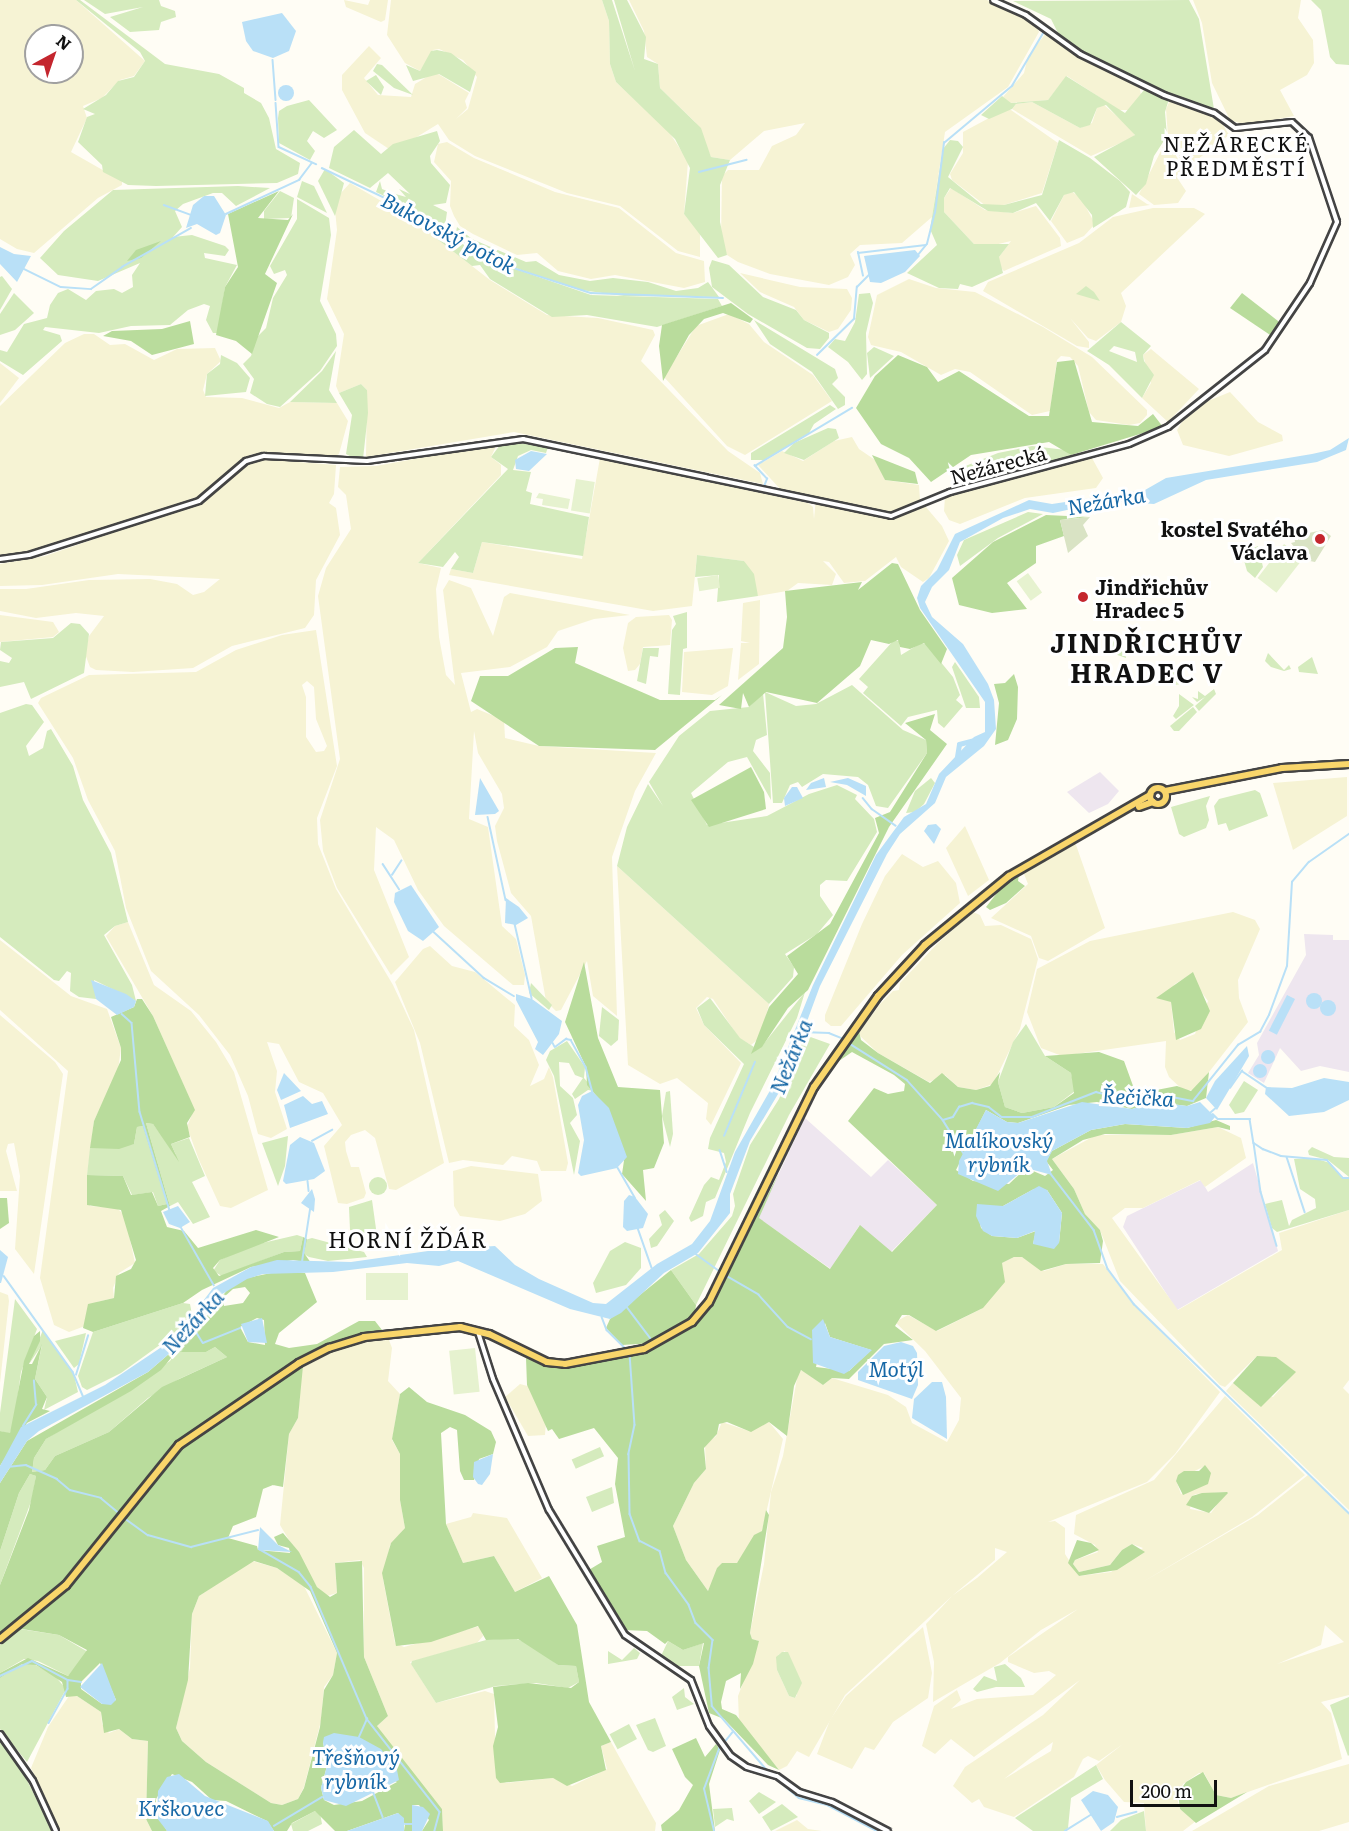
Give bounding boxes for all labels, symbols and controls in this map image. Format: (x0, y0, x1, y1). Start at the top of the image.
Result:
north arrow (24, 24, 84, 84)
text: N (51, 28, 77, 55)
district label: NEŽÁRECKÉ PŘEDMĚSTÍ (1163, 130, 1309, 180)
water label: Bukovský potok (378, 186, 520, 278)
street label: Nežárecká (947, 440, 1049, 488)
water label: Nežárka (1065, 481, 1147, 519)
place label: kostel Svatého Václava (1161, 516, 1308, 563)
marker: kostel Svatého Václava (1313, 532, 1327, 546)
place label: Jindřichův Hradec 5 (1095, 574, 1208, 621)
marker: Jindřichův Hradec 5 (1076, 590, 1090, 604)
district label: JINDŘICHŮV HRADEC V (1050, 626, 1244, 688)
water label: Nežárka (764, 1015, 816, 1097)
water label: Řečička (1101, 1082, 1175, 1110)
water label: Malíkovský rybník (945, 1126, 1053, 1176)
district label: HORNÍ ŽĎÁR (328, 1226, 488, 1252)
water label: Nežárka (156, 1284, 228, 1358)
water label: Motýl (868, 1355, 924, 1381)
water label: Třešňový rybník (312, 1743, 400, 1793)
scale bar (1133, 1768, 1220, 1806)
text: 200 m (1141, 1777, 1192, 1804)
water label: Krškovec (138, 1794, 224, 1820)

